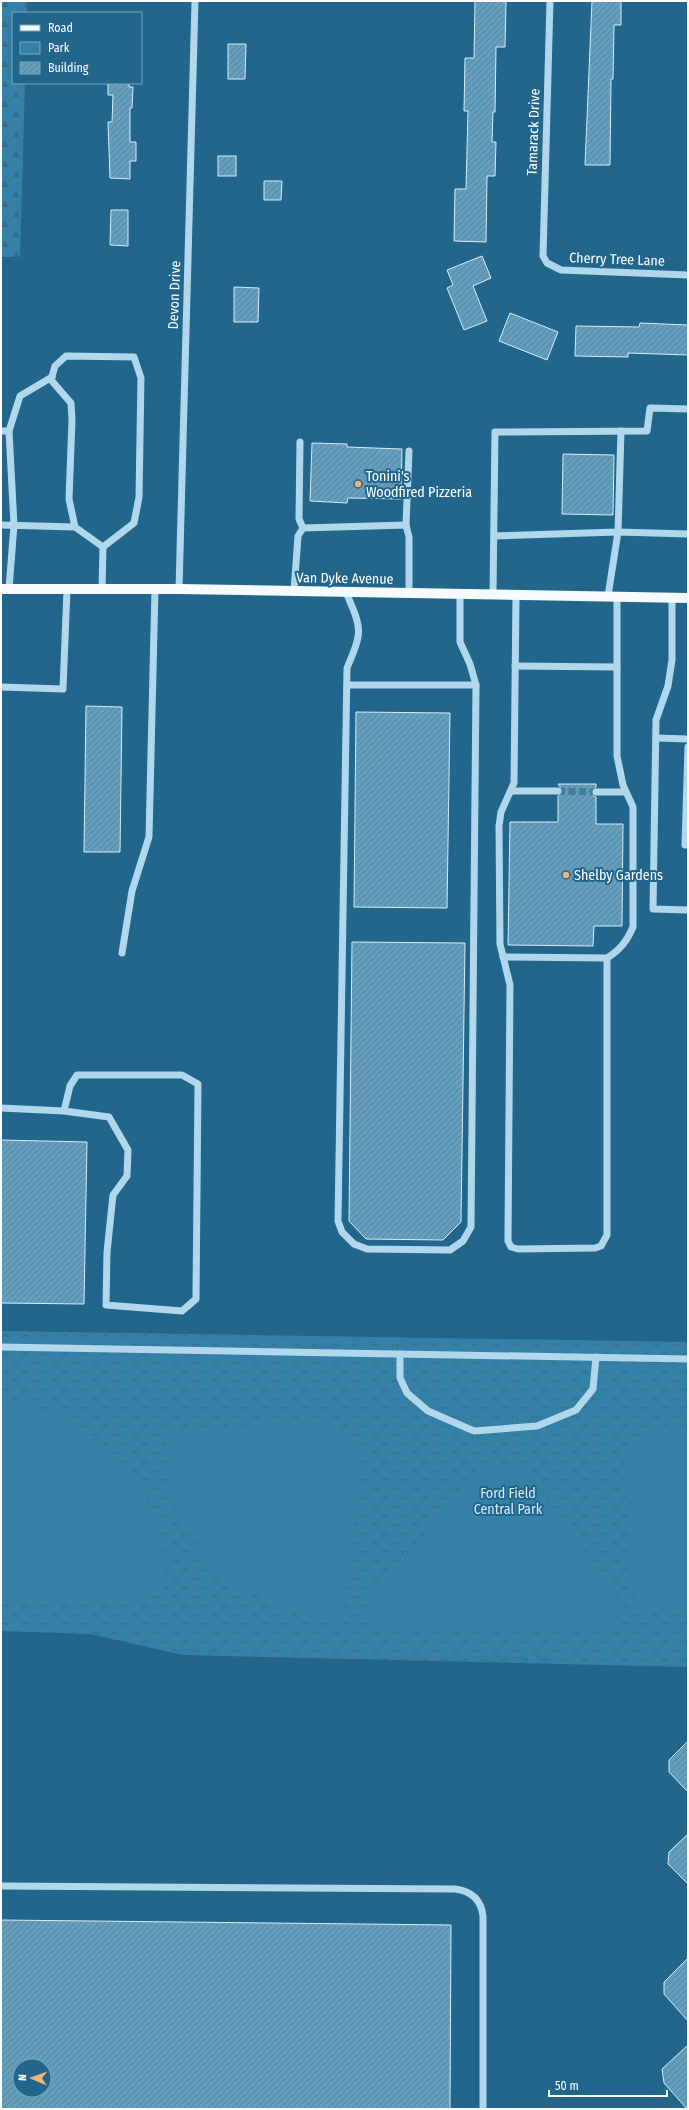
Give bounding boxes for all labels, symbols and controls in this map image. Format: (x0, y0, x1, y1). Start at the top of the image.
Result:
legend (12, 12, 142, 84)
text: Road (48, 21, 73, 35)
text: Park (48, 41, 70, 55)
text: Building (48, 61, 89, 75)
street label: Tamarack Drive (523, 88, 544, 176)
street label: Cherry Tree Lane (569, 249, 665, 270)
street label: Devon Drive (165, 260, 184, 330)
place label: Tonini's Woodfired Pizzeria (366, 468, 472, 501)
marker: Tonini's Woodfired Pizzeria (353, 479, 363, 489)
street label: Van Dyke Avenue (296, 569, 394, 588)
place label: Shelby Gardens (574, 867, 663, 884)
marker: Shelby Gardens (561, 870, 571, 880)
park label: Ford Field Central Park (474, 1485, 543, 1518)
north arrow (12, 2058, 52, 2098)
scale bar (549, 2072, 667, 2098)
text: N (16, 2074, 29, 2081)
text: 50 m (555, 2079, 579, 2093)

